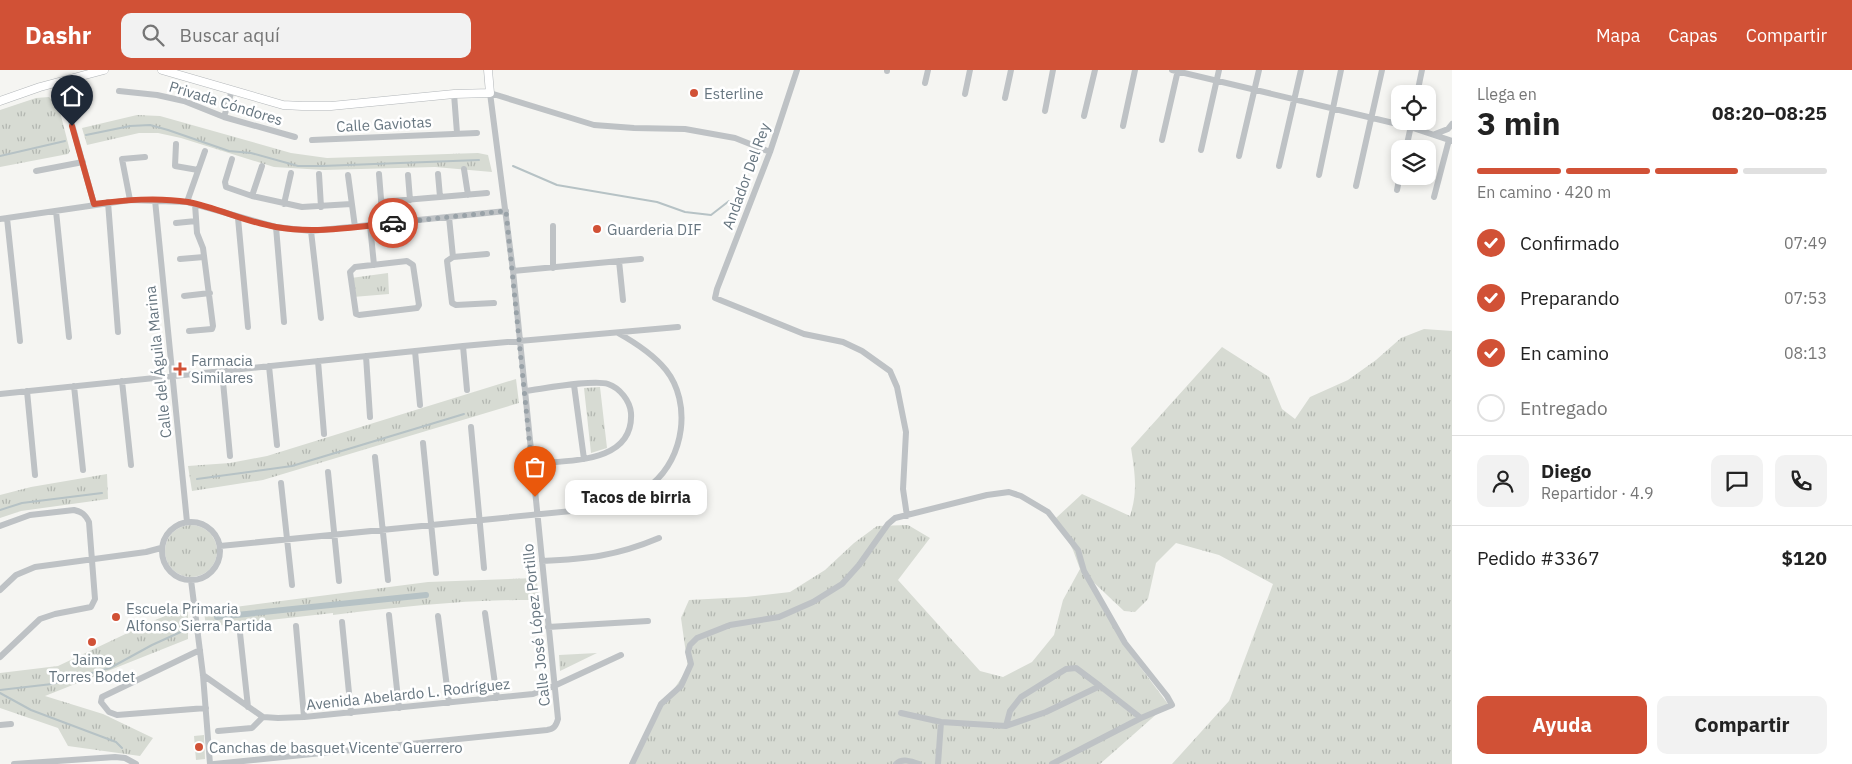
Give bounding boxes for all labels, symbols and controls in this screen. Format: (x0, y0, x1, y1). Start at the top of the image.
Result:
search box (121, 13, 471, 58)
text: Dashr (25, 19, 91, 51)
icon: search (139, 21, 167, 49)
text: Buscar aquí (179, 23, 280, 47)
text: Mapa (1596, 24, 1640, 47)
text: Capas (1668, 24, 1718, 47)
text: Compartir (1746, 24, 1827, 47)
pin (51, 75, 93, 126)
street label: Privada Cóndores (167, 77, 285, 129)
icon: home (58, 82, 86, 110)
place label: Esterline (704, 84, 763, 103)
text: Llega en (1477, 84, 1537, 104)
map controls (1391, 85, 1436, 185)
button: locate (1391, 85, 1436, 130)
marker: Esterline (688, 87, 700, 99)
text: 08:20–08:25 (1712, 101, 1827, 125)
text: 3 min (1477, 102, 1561, 144)
street label: Calle Gaviotas (336, 112, 432, 136)
street label: Andador Del Rey (718, 120, 774, 232)
button: layers (1391, 140, 1436, 185)
text: En camino · 420 m (1477, 182, 1611, 202)
courier (368, 198, 418, 248)
icon: car (379, 209, 407, 237)
place label: Guarderia DIF (607, 220, 702, 239)
marker: Guarderia DIF (591, 223, 603, 235)
icon: check (1477, 229, 1505, 257)
text: Confirmado (1520, 231, 1619, 255)
text: 07:49 (1784, 233, 1827, 253)
icon: check (1477, 284, 1505, 312)
street label: Calle del Águila Marina (141, 285, 175, 439)
text: Preparando (1520, 286, 1619, 310)
text: 07:53 (1784, 288, 1827, 308)
icon: check (1477, 339, 1505, 367)
text: En camino (1520, 341, 1609, 365)
text: 08:13 (1784, 343, 1827, 363)
place label: Farmacia Similares (191, 351, 253, 387)
marker: Farmacia Similares (173, 362, 187, 376)
text: Entregado (1520, 396, 1608, 420)
pin (514, 446, 556, 497)
icon: bag (521, 453, 549, 481)
button: person (1477, 455, 1529, 507)
button: chat (1711, 455, 1763, 507)
button: phone (1775, 455, 1827, 507)
text: Diego (1541, 459, 1591, 483)
callout: Tacos de birria (565, 480, 708, 514)
text: Repartidor · 4.9 (1541, 483, 1654, 503)
text: Tacos de birria (581, 487, 691, 507)
street label: Calle José López Portillo (518, 543, 554, 707)
text: Pedido #3367 (1477, 546, 1600, 570)
text: $120 (1781, 546, 1827, 570)
place label: Escuela Primaria Alfonso Sierra Partida (126, 599, 272, 635)
marker: Escuela Primaria Alfonso Sierra Partida (110, 611, 122, 623)
marker: Jaime Torres Bodet (86, 636, 98, 648)
place label: Jaime Torres Bodet (49, 650, 135, 686)
street label: Avenida Abelardo L. Rodríguez (305, 674, 511, 714)
button: Ayuda (1477, 696, 1647, 754)
button: Compartir (1657, 696, 1827, 754)
place label: Canchas de basquet Vicente Guerrero (209, 738, 463, 757)
marker: Canchas de basquet Vicente Guerrero (193, 741, 205, 753)

